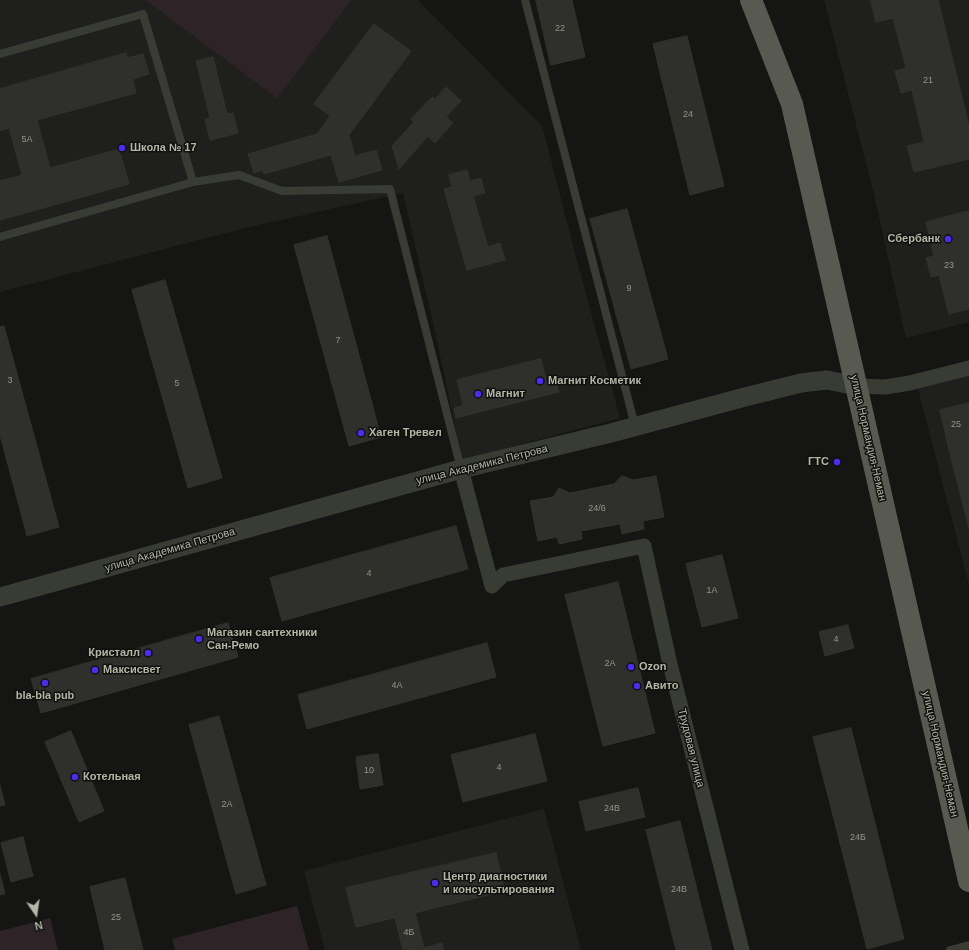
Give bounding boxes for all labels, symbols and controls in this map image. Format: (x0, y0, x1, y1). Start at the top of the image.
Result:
house number: 22 (555, 24, 565, 34)
house number: 21 (923, 76, 933, 86)
house number: 24 (683, 110, 693, 120)
house number: 5А (21, 135, 33, 145)
place label: Школа № 17 (130, 141, 197, 155)
marker: Школа № 17 (117, 143, 127, 153)
place label: Сбербанк (888, 232, 940, 246)
marker: Сбербанк (943, 234, 953, 244)
house number: 23 (944, 261, 954, 271)
house number: 9 (626, 284, 632, 294)
house number: 7 (335, 336, 341, 346)
place label: Магнит Косметик (548, 374, 641, 388)
street label: улица Нормандия-Неман (847, 374, 889, 502)
house number: 3 (7, 376, 13, 386)
marker: Магнит Косметик (535, 376, 545, 386)
house number: 5 (174, 379, 180, 389)
place label: Магнит (486, 387, 525, 401)
marker: Магнит (473, 389, 483, 399)
house number: 25 (951, 420, 961, 430)
place label: Хаген Тревел (369, 426, 442, 440)
marker: Хаген Тревел (356, 428, 366, 438)
street label: улица Академика Петрова (415, 442, 549, 488)
place label: ГТС (808, 455, 829, 469)
marker: ГТС (832, 457, 842, 467)
house number: 24/6 (588, 504, 606, 514)
street label: улица Академика Петрова (103, 525, 237, 575)
house number: 4 (366, 569, 372, 579)
house number: 1А (706, 586, 718, 596)
place label: Магазин сантехники Сан-Ремо (207, 626, 317, 652)
marker: Магазин сантехники Сан-Ремо (194, 634, 204, 644)
house number: 4 (833, 635, 839, 645)
place label: Кристалл (88, 646, 140, 660)
marker: Кристалл (143, 648, 153, 658)
house number: 2А (604, 659, 616, 669)
place label: Ozon (639, 660, 666, 674)
marker: Ozon (626, 662, 636, 672)
place label: Максисвет (103, 663, 161, 677)
marker: Максисвет (90, 665, 100, 675)
marker: bla-bla pub (40, 678, 50, 688)
place label: Авито (645, 679, 678, 693)
house number: 4А (391, 681, 403, 691)
marker: Авито (632, 681, 642, 691)
place label: bla-bla pub (16, 689, 74, 703)
street label: улица Нормандия-Неман (919, 690, 961, 818)
street label: Трудовая улица (675, 707, 707, 789)
house number: 4 (496, 763, 502, 773)
house number: 10 (364, 766, 374, 776)
place label: Котельная (83, 770, 141, 784)
marker: Котельная (70, 772, 80, 782)
house number: 2А (221, 800, 233, 810)
house number: 24В (604, 804, 620, 814)
house number: 24Б (850, 833, 866, 843)
place label: Центр диагностики и консультирования (443, 870, 555, 896)
marker: Центр диагностики и консультирования (430, 878, 440, 888)
house number: 24В (671, 885, 687, 895)
north arrow (16, 894, 56, 934)
house number: 25 (111, 913, 121, 923)
text: N (33, 919, 44, 932)
house number: 4Б (404, 928, 414, 938)

